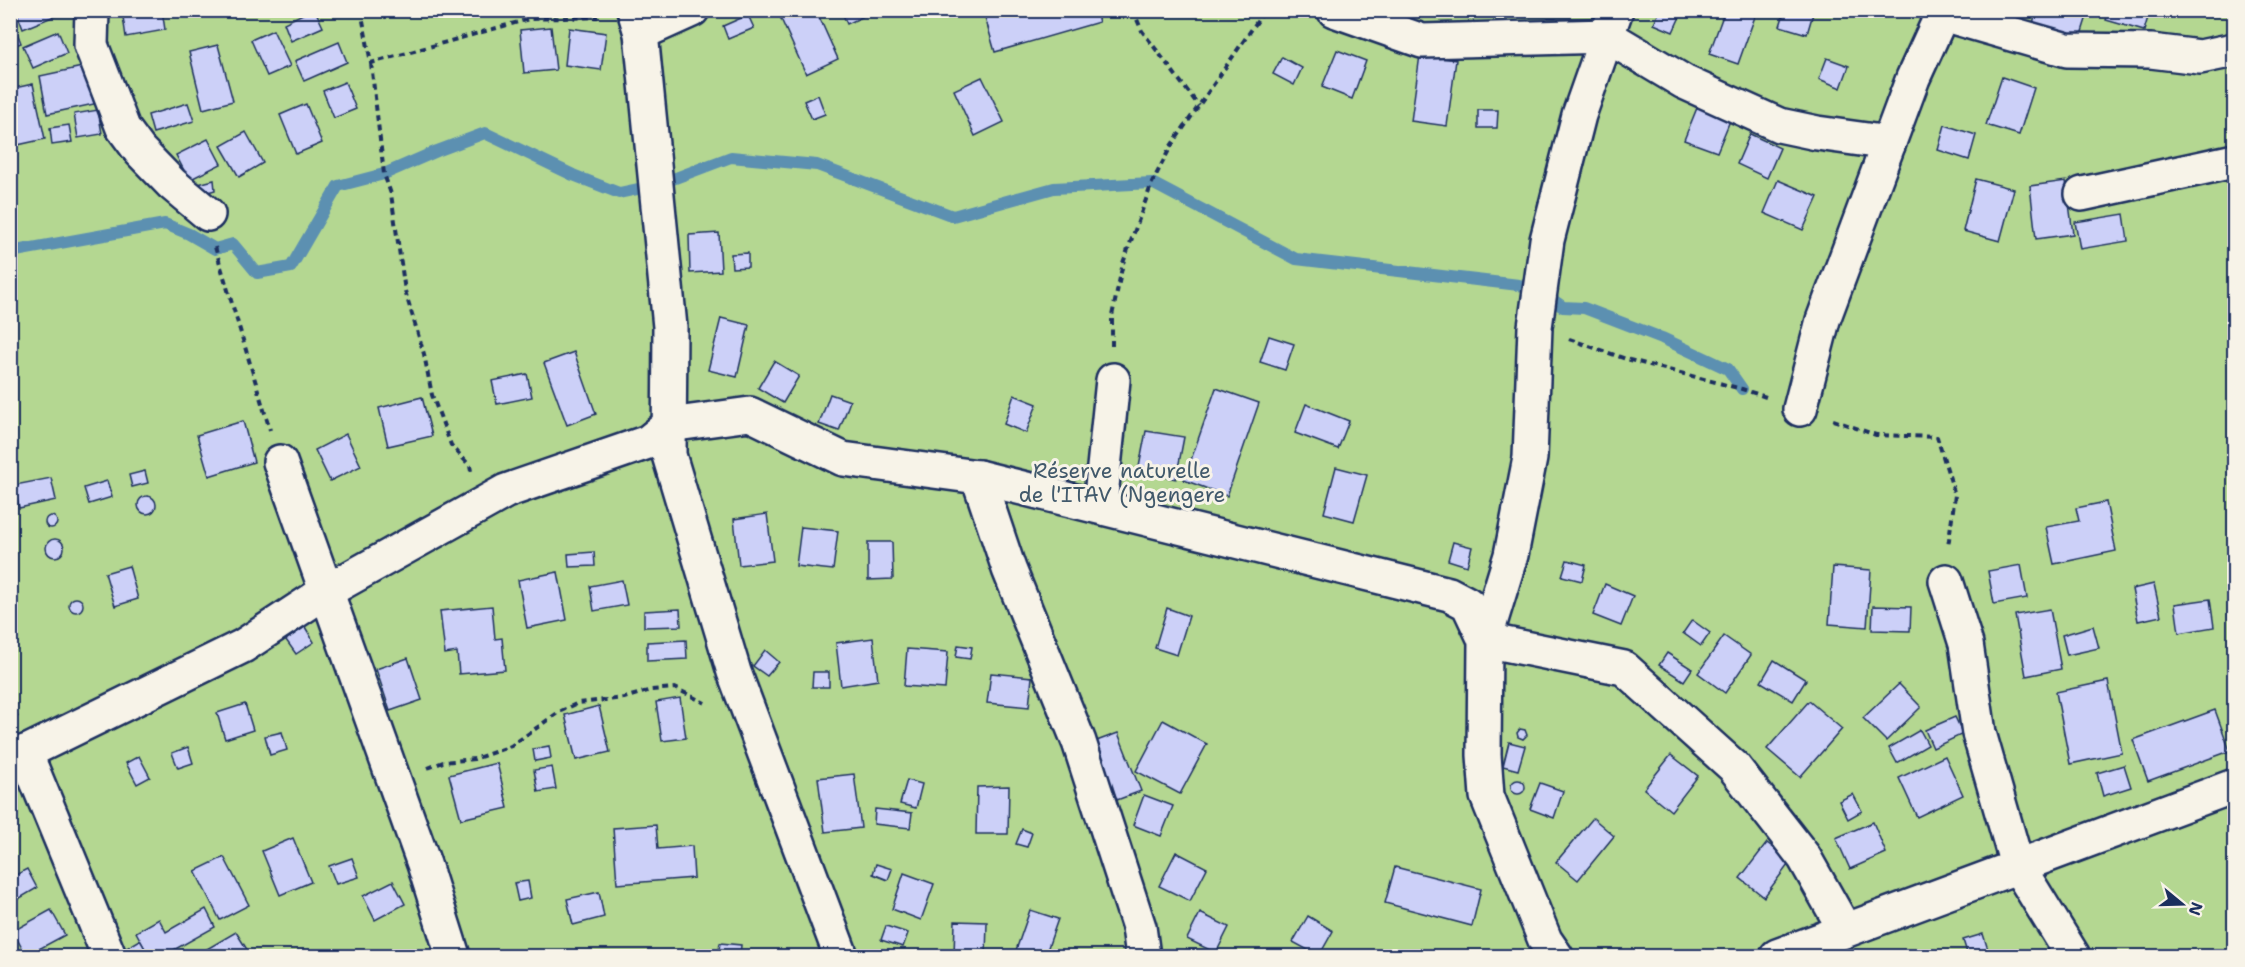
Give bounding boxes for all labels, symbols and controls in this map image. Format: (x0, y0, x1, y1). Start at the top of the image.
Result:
park label: Réserve naturelle de l'ITAV (Ngengere (1019, 457, 1225, 509)
north arrow (2152, 874, 2212, 934)
text: N (2184, 899, 2208, 918)

